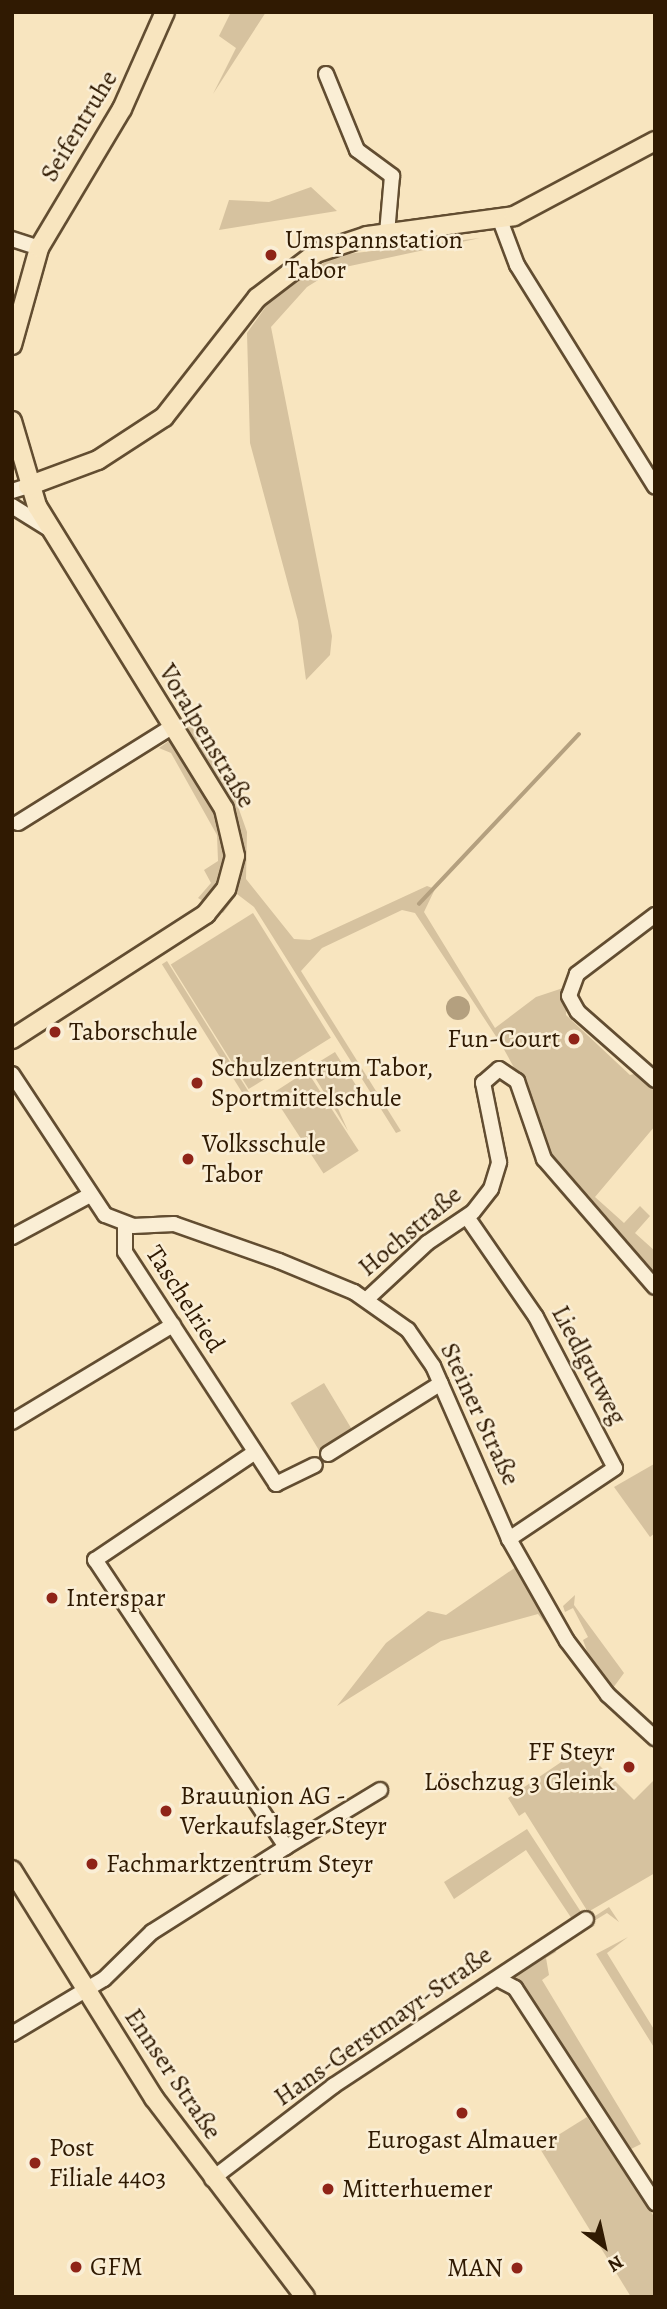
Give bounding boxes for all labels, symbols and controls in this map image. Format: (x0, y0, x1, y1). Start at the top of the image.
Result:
street label: Seifentruhe (34, 65, 124, 187)
place label: Umspannstation Tabor (285, 224, 463, 286)
marker: Umspannstation Tabor (263, 247, 279, 263)
street label: Voralpenstraße (152, 658, 262, 814)
place label: Taborschule (69, 1016, 198, 1048)
place label: Fun-Court (447, 1023, 560, 1055)
marker: Taborschule (47, 1024, 63, 1040)
marker: Fun-Court (566, 1031, 582, 1047)
place label: Schulzentrum Tabor, Sportmittelschule (211, 1052, 434, 1114)
marker: Schulzentrum Tabor, Sportmittelschule (189, 1075, 205, 1091)
place label: Volksschule Tabor (202, 1128, 326, 1190)
marker: Volksschule Tabor (180, 1151, 196, 1167)
street label: Hochstraße (352, 1179, 468, 1283)
street label: Taschelried (139, 1240, 231, 1358)
street label: Liedlgutweg (545, 1300, 633, 1430)
street label: Steiner Straße (433, 1338, 527, 1490)
place label: Interspar (66, 1582, 166, 1614)
marker: Interspar (44, 1590, 60, 1606)
place label: FF Steyr Löschzug 3 Gleink (424, 1736, 615, 1798)
marker: FF Steyr Löschzug 3 Gleink (621, 1759, 637, 1775)
place label: Brauunion AG - Verkaufslager Steyr (180, 1780, 387, 1842)
marker: Brauunion AG - Verkaufslager Steyr (158, 1803, 174, 1819)
place label: Fachmarktzentrum Steyr (106, 1848, 373, 1880)
marker: Fachmarktzentrum Steyr (84, 1856, 100, 1872)
street label: Hans-Gerstmayr-Straße (268, 1939, 498, 2113)
street label: Ennser Straße (118, 2002, 228, 2146)
marker: Eurogast Almauer (454, 2105, 470, 2121)
place label: Eurogast Almauer (367, 2124, 557, 2156)
place label: Post Filiale 4403 (49, 2132, 166, 2194)
marker: Post Filiale 4403 (27, 2155, 43, 2171)
place label: Mitterhuemer (342, 2173, 493, 2205)
marker: Mitterhuemer (320, 2181, 336, 2197)
north arrow (569, 2211, 639, 2281)
text: N (603, 2249, 628, 2278)
place label: GFM (90, 2251, 143, 2283)
place label: MAN (447, 2252, 503, 2284)
marker: GFM (68, 2259, 84, 2275)
marker: MAN (509, 2260, 525, 2276)

